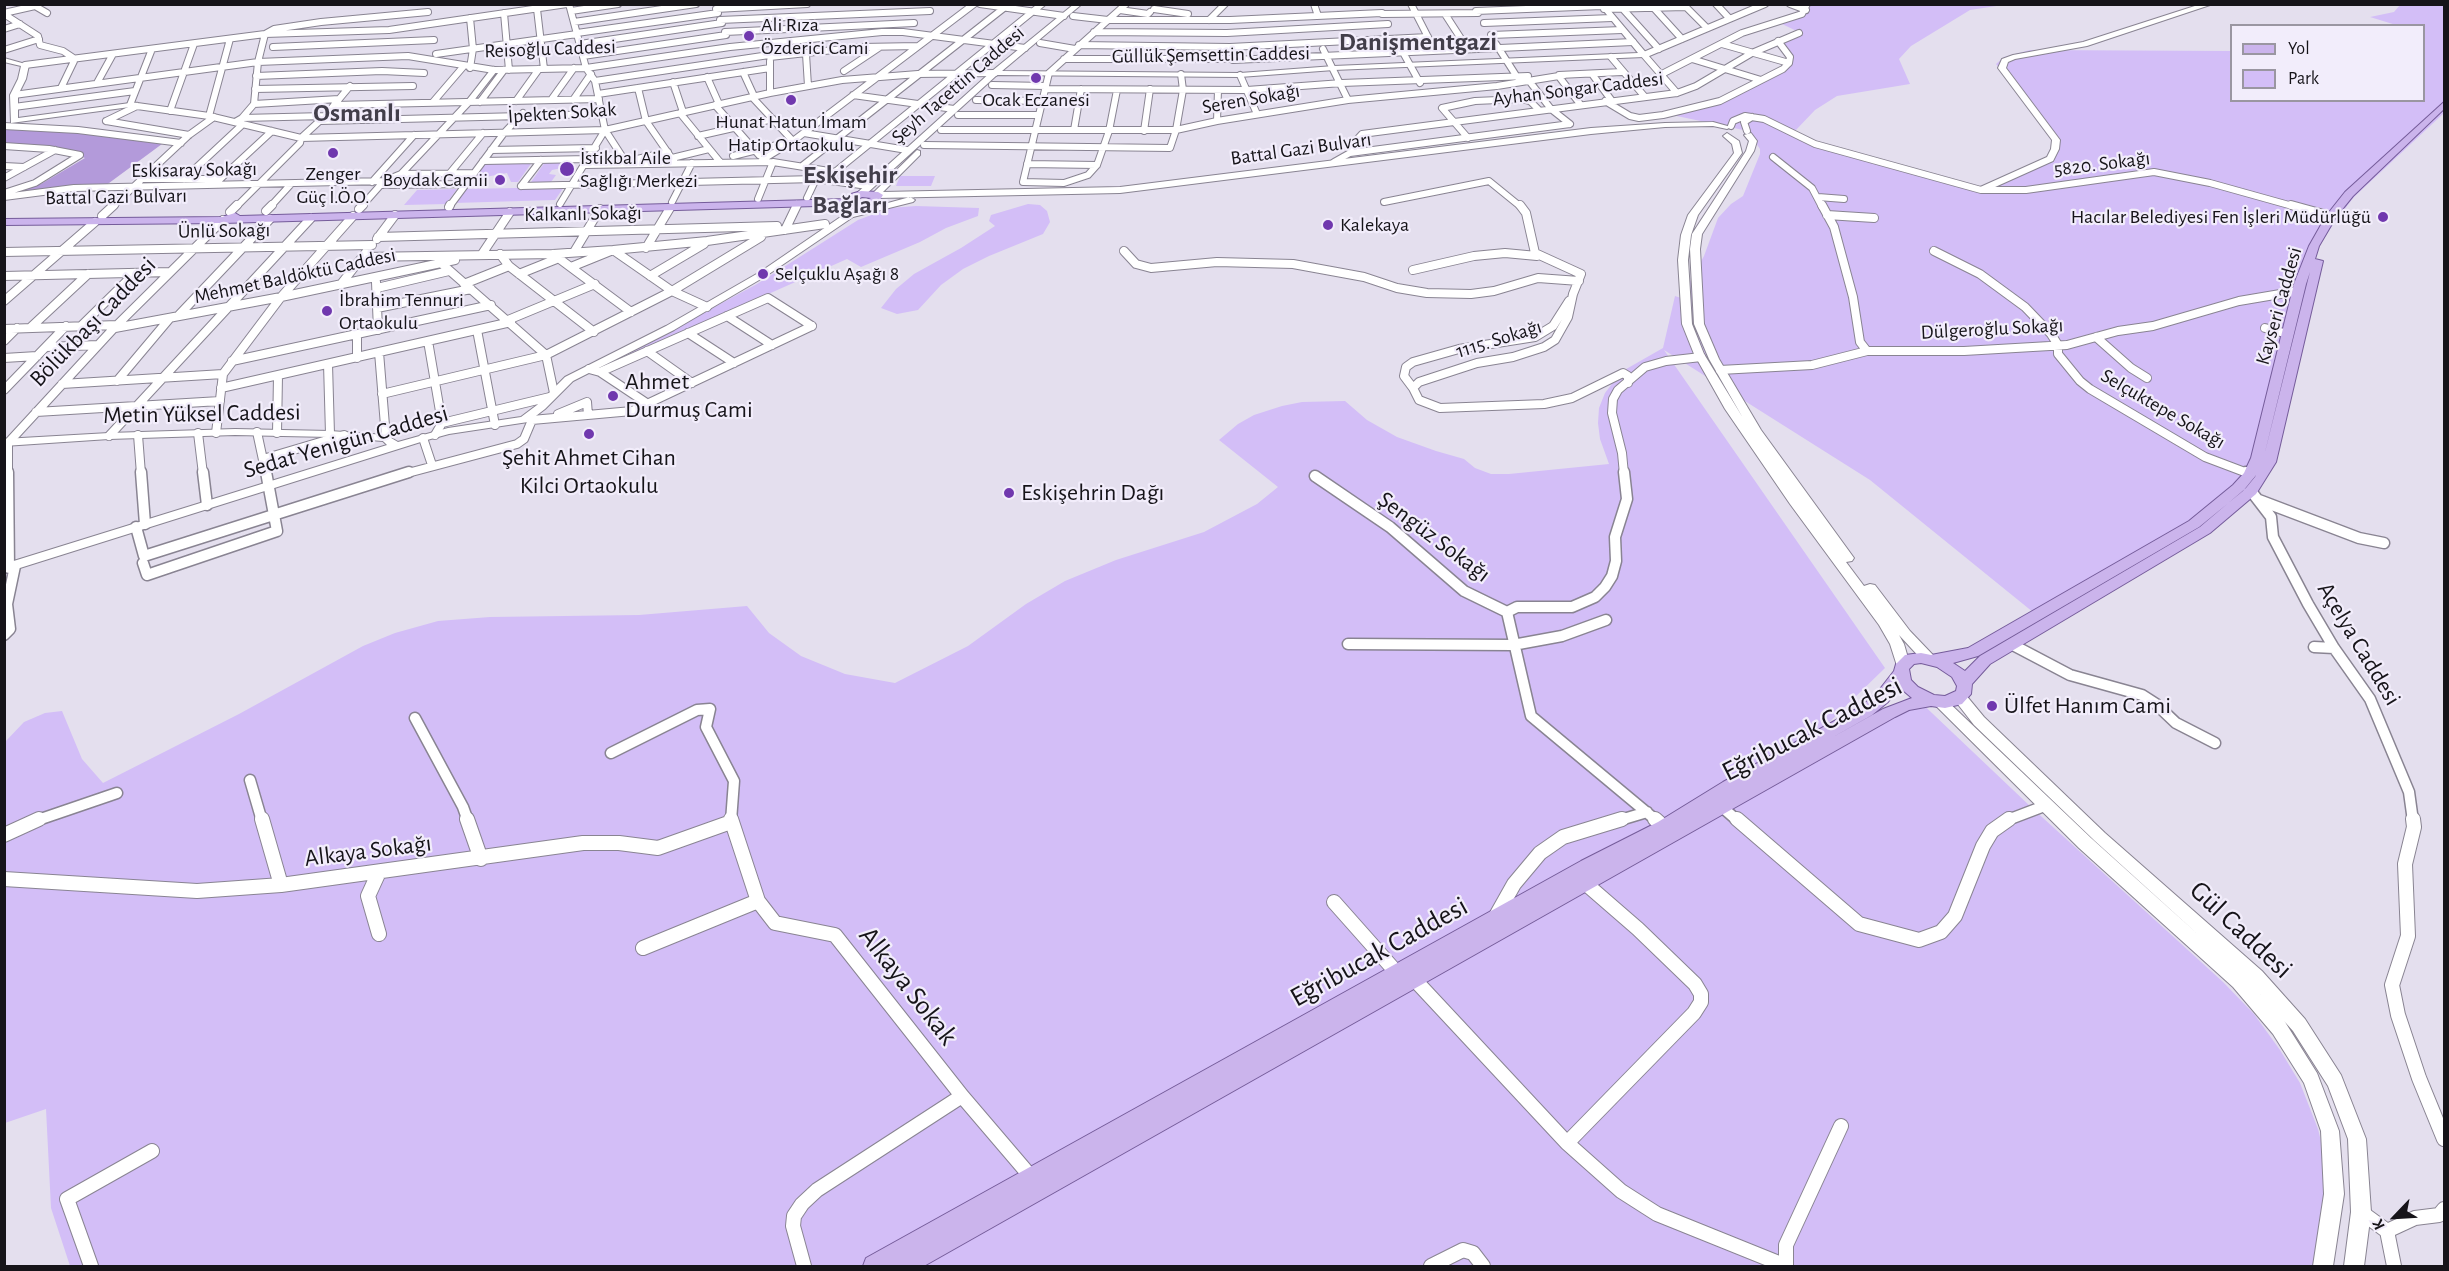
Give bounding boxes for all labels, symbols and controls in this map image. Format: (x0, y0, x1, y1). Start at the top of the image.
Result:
place label: Ali Rıza Özderici Cami (761, 13, 869, 60)
street label: Şeyh Tacettin Caddesi (887, 21, 1029, 149)
legend (2230, 24, 2425, 102)
district label: Danişmentgazi (1339, 26, 1497, 58)
marker: Ali Rıza Özderici Cami (742, 29, 756, 43)
street label: Reisoğlu Caddesi (484, 35, 616, 63)
text: Yol (2288, 40, 2310, 58)
street label: Güllük Şemsettin Caddesi (1112, 41, 1310, 69)
street label: Ayhan Songar Caddesi (1491, 67, 1665, 111)
text: Park (2288, 70, 2319, 88)
marker: Ocak Eczanesi (1029, 71, 1043, 85)
street label: Seren Sokağı (1200, 79, 1302, 119)
place label: Ocak Eczanesi (982, 88, 1090, 112)
marker: Hunat Hatun İmam Hatip Ortaokulu (784, 93, 798, 107)
district label: Osmanlı (313, 97, 401, 129)
street label: İpekten Sokak (507, 97, 617, 129)
place label: Hunat Hatun İmam Hatip Ortaokulu (715, 110, 867, 157)
street label: Battal Gazi Bulvarı (1229, 127, 1373, 171)
marker: Zenger Güç İ.Ö.O. (326, 146, 340, 160)
place label: İstikbal Aile Sağlığı Merkezi (580, 146, 698, 193)
street label: 5820. Sokağı (2053, 146, 2151, 182)
street label: Eskisaray Sokağı (131, 157, 257, 183)
district label: Eskişehir Bağları (803, 159, 897, 220)
marker: İstikbal Aile Sağlığı Merkezi (558, 160, 576, 178)
place label: Zenger Güç İ.Ö.O. (296, 162, 370, 209)
place label: Boydak Camii (383, 168, 488, 192)
marker: Boydak Camii (493, 173, 507, 187)
street label: Battal Gazi Bulvarı (45, 184, 187, 210)
street label: Kalkanlı Sokağı (524, 201, 642, 227)
place label: Hacılar Belediyesi Fen İşleri Müdürlüğü (2071, 205, 2371, 229)
marker: Hacılar Belediyesi Fen İşleri Müdürlüğü (2376, 210, 2390, 224)
place label: Kalekaya (1340, 213, 1409, 237)
street label: Ünlü Sokağı (178, 218, 270, 244)
marker: Kalekaya (1321, 218, 1335, 232)
street label: Mehmet Baldöktü Caddesi (192, 243, 398, 309)
street label: Kayseri Caddesi (2251, 244, 2307, 368)
street label: Bölükbaşı Caddesi (24, 251, 162, 393)
place label: Selçuklu Aşağı 8 (775, 262, 899, 286)
marker: Selçuklu Aşağı 8 (756, 267, 770, 281)
place label: İbrahim Tennuri Ortaokulu (339, 288, 464, 335)
marker: İbrahim Tennuri Ortaokulu (320, 304, 334, 318)
street label: Dülgeroğlu Sokağı (1920, 313, 2064, 345)
street label: 1115. Sokağı (1453, 315, 1545, 363)
street label: Selçuktepe Sokağı (2097, 364, 2229, 454)
place label: Ahmet Durmuş Cami (625, 368, 753, 424)
marker: Ahmet Durmuş Cami (606, 389, 620, 403)
street label: Metin Yüksel Caddesi (103, 398, 301, 430)
street label: Sedat Yenigün Caddesi (240, 399, 452, 485)
marker: Şehit Ahmet Cihan Kilci Ortaokulu (582, 427, 596, 441)
place label: Şehit Ahmet Cihan Kilci Ortaokulu (502, 444, 676, 500)
place label: Eskişehrin Dağı (1021, 479, 1164, 507)
street label: Şengüz Sokağı (1372, 485, 1496, 589)
marker: Eskişehrin Dağı (1002, 486, 1016, 500)
street label: Açelya Caddesi (2311, 577, 2407, 711)
street label: Eğribucak Caddesi (1716, 669, 1908, 789)
place label: Ülfet Hanım Cami (2004, 692, 2171, 720)
marker: Ülfet Hanım Cami (1985, 699, 1999, 713)
street label: Alkaya Sokağı (303, 829, 433, 873)
street label: Gül Caddesi (2183, 874, 2299, 986)
street label: Eğribucak Caddesi (1284, 889, 1474, 1015)
street label: Alkaya Sokak (851, 920, 965, 1052)
north arrow (2365, 1187, 2425, 1247)
text: K (2369, 1217, 2388, 1232)

